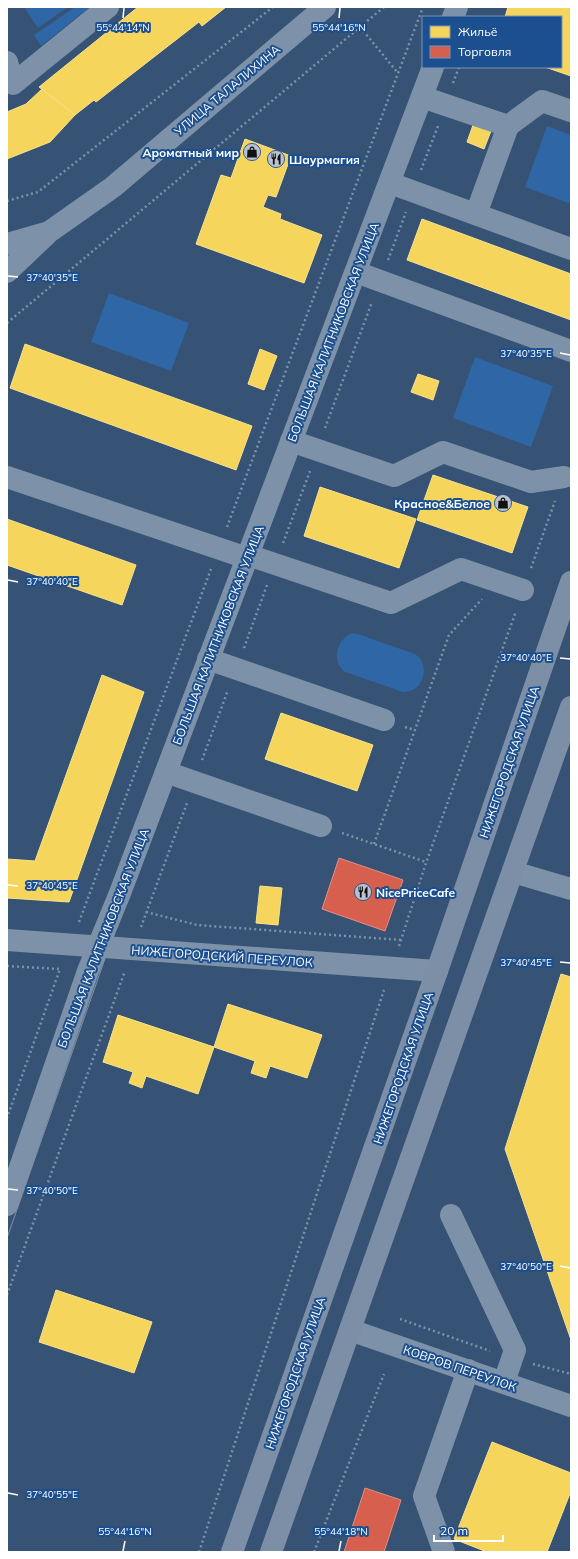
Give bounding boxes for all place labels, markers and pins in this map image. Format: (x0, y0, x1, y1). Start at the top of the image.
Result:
shop icon: Ароматный мир (242, 142, 262, 162)
place label: Ароматный мир (142, 145, 239, 160)
restaurant icon: Шаурмагия (266, 149, 286, 169)
place label: Шаурмагия (289, 152, 360, 167)
shop icon: Красное&Белое (493, 493, 513, 513)
place label: Красное&Белое (394, 496, 490, 511)
restaurant icon: NicePriceCafe (353, 882, 373, 902)
place label: NicePriceCafe (376, 885, 456, 900)

